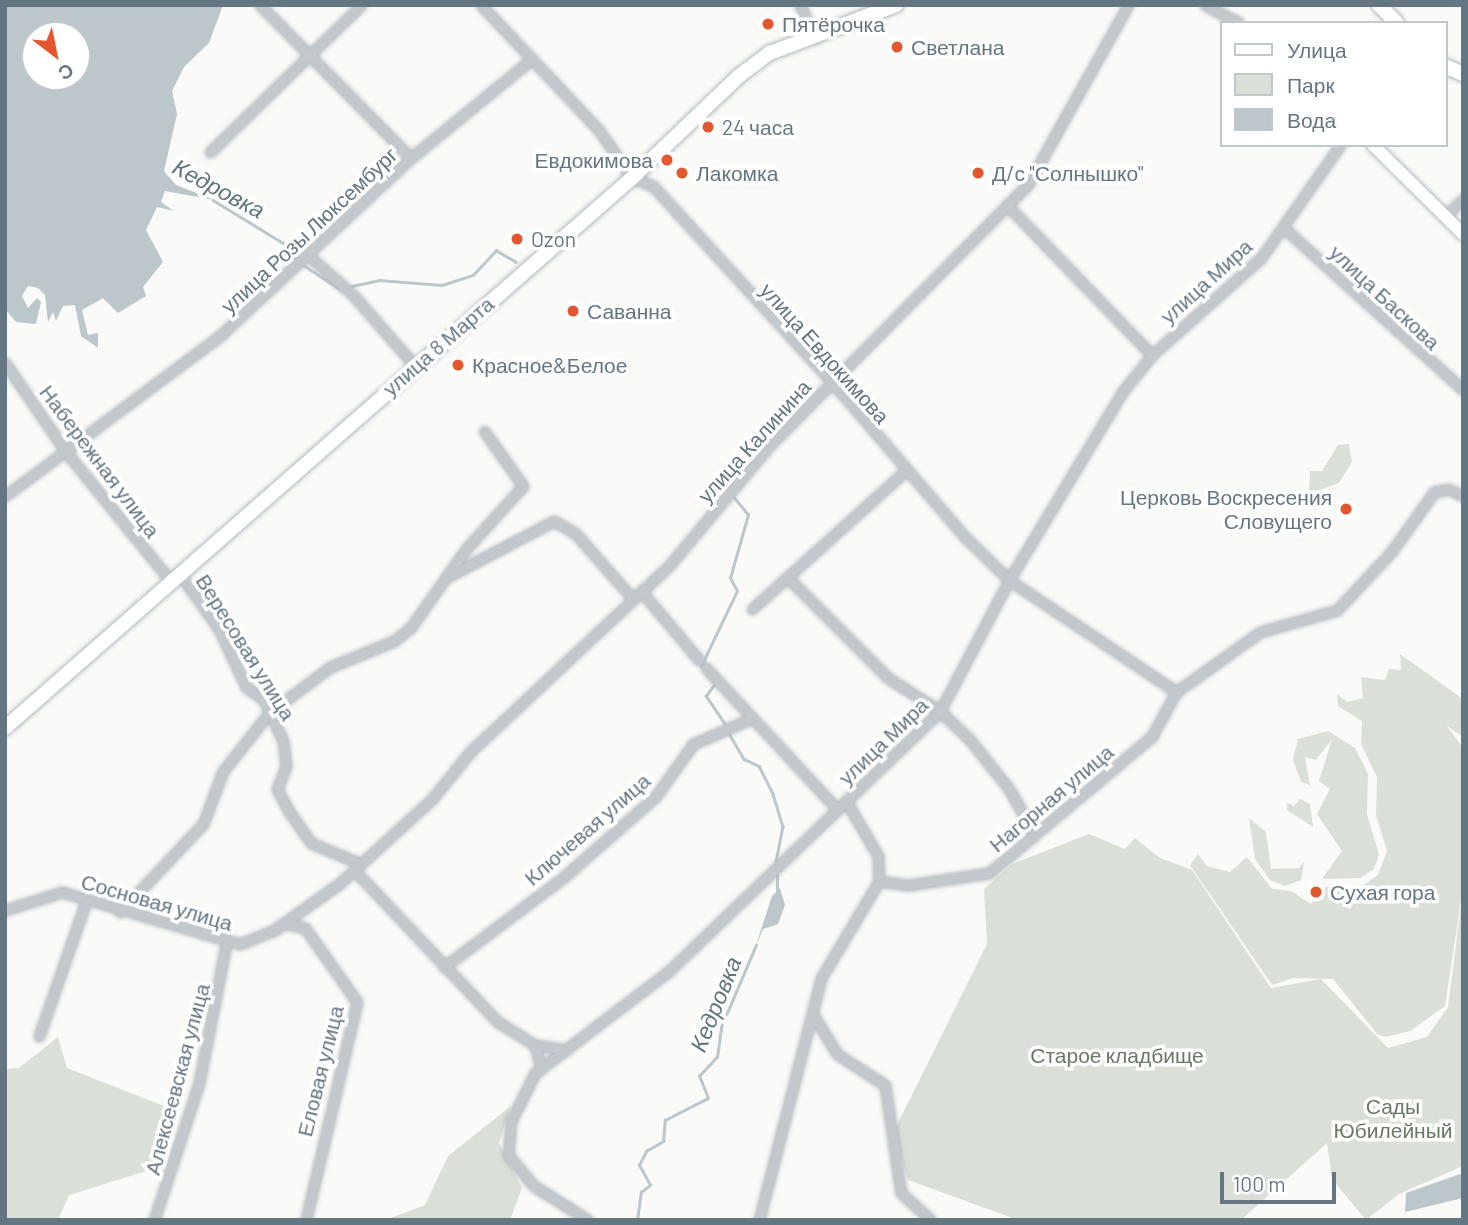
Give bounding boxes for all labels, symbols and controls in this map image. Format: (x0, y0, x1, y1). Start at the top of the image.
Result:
place label: Пятёрочка (782, 11, 885, 37)
marker: Пятёрочка (760, 16, 776, 32)
north arrow (21, 21, 91, 91)
legend (1220, 21, 1447, 147)
place label: Светлана (911, 34, 1004, 60)
text: Улица (1287, 37, 1347, 62)
marker: Светлана (889, 39, 905, 55)
text: С (54, 59, 78, 86)
text: Парк (1287, 72, 1335, 97)
text: Вода (1287, 107, 1336, 132)
place label: 24 часа (722, 114, 794, 140)
marker: 24 часа (700, 119, 716, 135)
street label: улица Розы Люксембург (216, 142, 402, 318)
place label: Евдокимова (535, 147, 653, 173)
water label: Кедровка (168, 152, 270, 224)
marker: Евдокимова (659, 152, 675, 168)
place label: Лакомка (696, 160, 778, 186)
place label: Д/с "Солнышко" (992, 160, 1144, 186)
marker: Лакомка (674, 165, 690, 181)
marker: Д/с "Солнышко" (970, 165, 986, 181)
place label: Ozon (531, 226, 576, 252)
marker: Ozon (509, 231, 525, 247)
street label: улица Мира (1155, 233, 1257, 329)
street label: улица Баскова (1325, 240, 1445, 354)
street label: улица Евдокимова (755, 278, 895, 428)
street label: улица 8 Марта (377, 291, 499, 401)
place label: Саванна (587, 298, 672, 324)
marker: Саванна (565, 303, 581, 319)
place label: Красное&Белое (472, 352, 627, 378)
marker: Красное&Белое (450, 357, 466, 373)
street label: улица Калинина (692, 374, 816, 508)
street label: Набережная улица (35, 380, 165, 542)
place label: Церковь Воскресения Словущего (1120, 484, 1332, 534)
marker: Церковь Воскресения Словущего (1338, 501, 1354, 517)
street label: Вересовая улица (191, 569, 301, 725)
street label: улица Мира (833, 692, 933, 790)
street label: Нагорная улица (984, 739, 1118, 857)
street label: Ключевая улица (519, 768, 655, 890)
street label: Сосновая улица (78, 868, 236, 936)
place label: Сухая гора (1330, 879, 1435, 905)
marker: Сухая гора (1308, 884, 1324, 900)
water label: Кедровка (683, 952, 747, 1056)
street label: Алексеевская улица (139, 980, 215, 1178)
street label: Еловая улица (292, 1003, 348, 1139)
park label: Старое кладбище (1030, 1042, 1204, 1068)
park label: Сады Юбилейный (1333, 1093, 1453, 1143)
scale bar (1223, 1158, 1338, 1202)
text: 100 m (1233, 1171, 1286, 1196)

